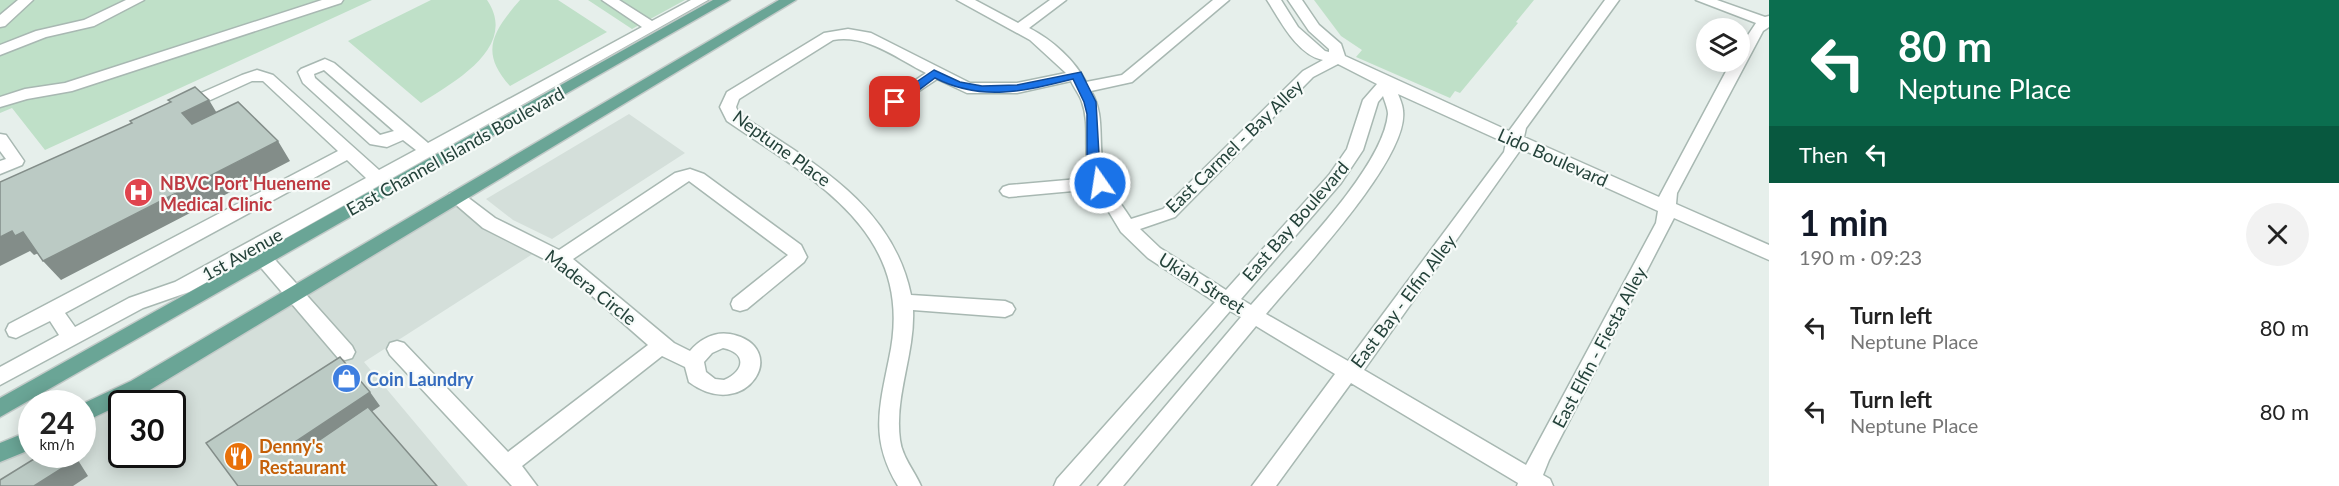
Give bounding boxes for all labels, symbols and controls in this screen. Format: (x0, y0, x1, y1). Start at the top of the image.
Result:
map controls (1696, 18, 1750, 72)
button: layers (1696, 18, 1750, 72)
text: 80 m (1898, 21, 1992, 71)
icon: left (1799, 24, 1877, 102)
text: Neptune Place (1898, 72, 2071, 105)
street label: East Carmel - Bay Alley (1161, 74, 1308, 217)
pin (869, 76, 920, 127)
street label: East Channel Islands Boulevard (342, 82, 568, 220)
icon: arrive (878, 85, 911, 118)
street label: Neptune Place (729, 105, 835, 191)
street label: Lido Boulevard (1495, 123, 1611, 191)
icon: left (1860, 138, 1893, 171)
text: Then (1799, 141, 1848, 168)
position arrow (1068, 151, 1132, 215)
street label: East Bay Boulevard (1237, 157, 1353, 285)
place label: NBVC Port Hueneme Medical Clinic (160, 172, 331, 215)
hospital icon: NBVC Port Hueneme Medical Clinic (123, 177, 155, 209)
text: 1 min (1799, 200, 1888, 244)
button: close (2246, 203, 2309, 266)
street label: 1st Avenue (198, 223, 286, 285)
street label: East Bay - Elfin Alley (1346, 229, 1461, 372)
street label: Madera Circle (541, 245, 641, 329)
text: 190 m · 09:23 (1799, 245, 1922, 269)
street label: Ukiah Street (1155, 248, 1250, 318)
street label: East Elfin - Fiesta Alley (1547, 262, 1651, 431)
text: Turn left (1850, 302, 1932, 329)
icon: left (1799, 311, 1832, 344)
text: 80 m (2260, 314, 2309, 341)
text: Neptune Place (1850, 329, 1978, 353)
shop icon: Coin Laundry (330, 363, 362, 395)
place label: Coin Laundry (367, 368, 474, 390)
text: Turn left (1850, 386, 1932, 413)
speed limit sign: 30 (108, 390, 186, 468)
icon: left (1799, 395, 1832, 428)
text: 80 m (2260, 398, 2309, 425)
text: 24 (40, 404, 74, 440)
text: Neptune Place (1850, 413, 1978, 437)
text: km/h (39, 435, 75, 453)
place label: Denny's Restaurant (259, 435, 346, 478)
restaurant icon: Denny's Restaurant (222, 440, 254, 472)

